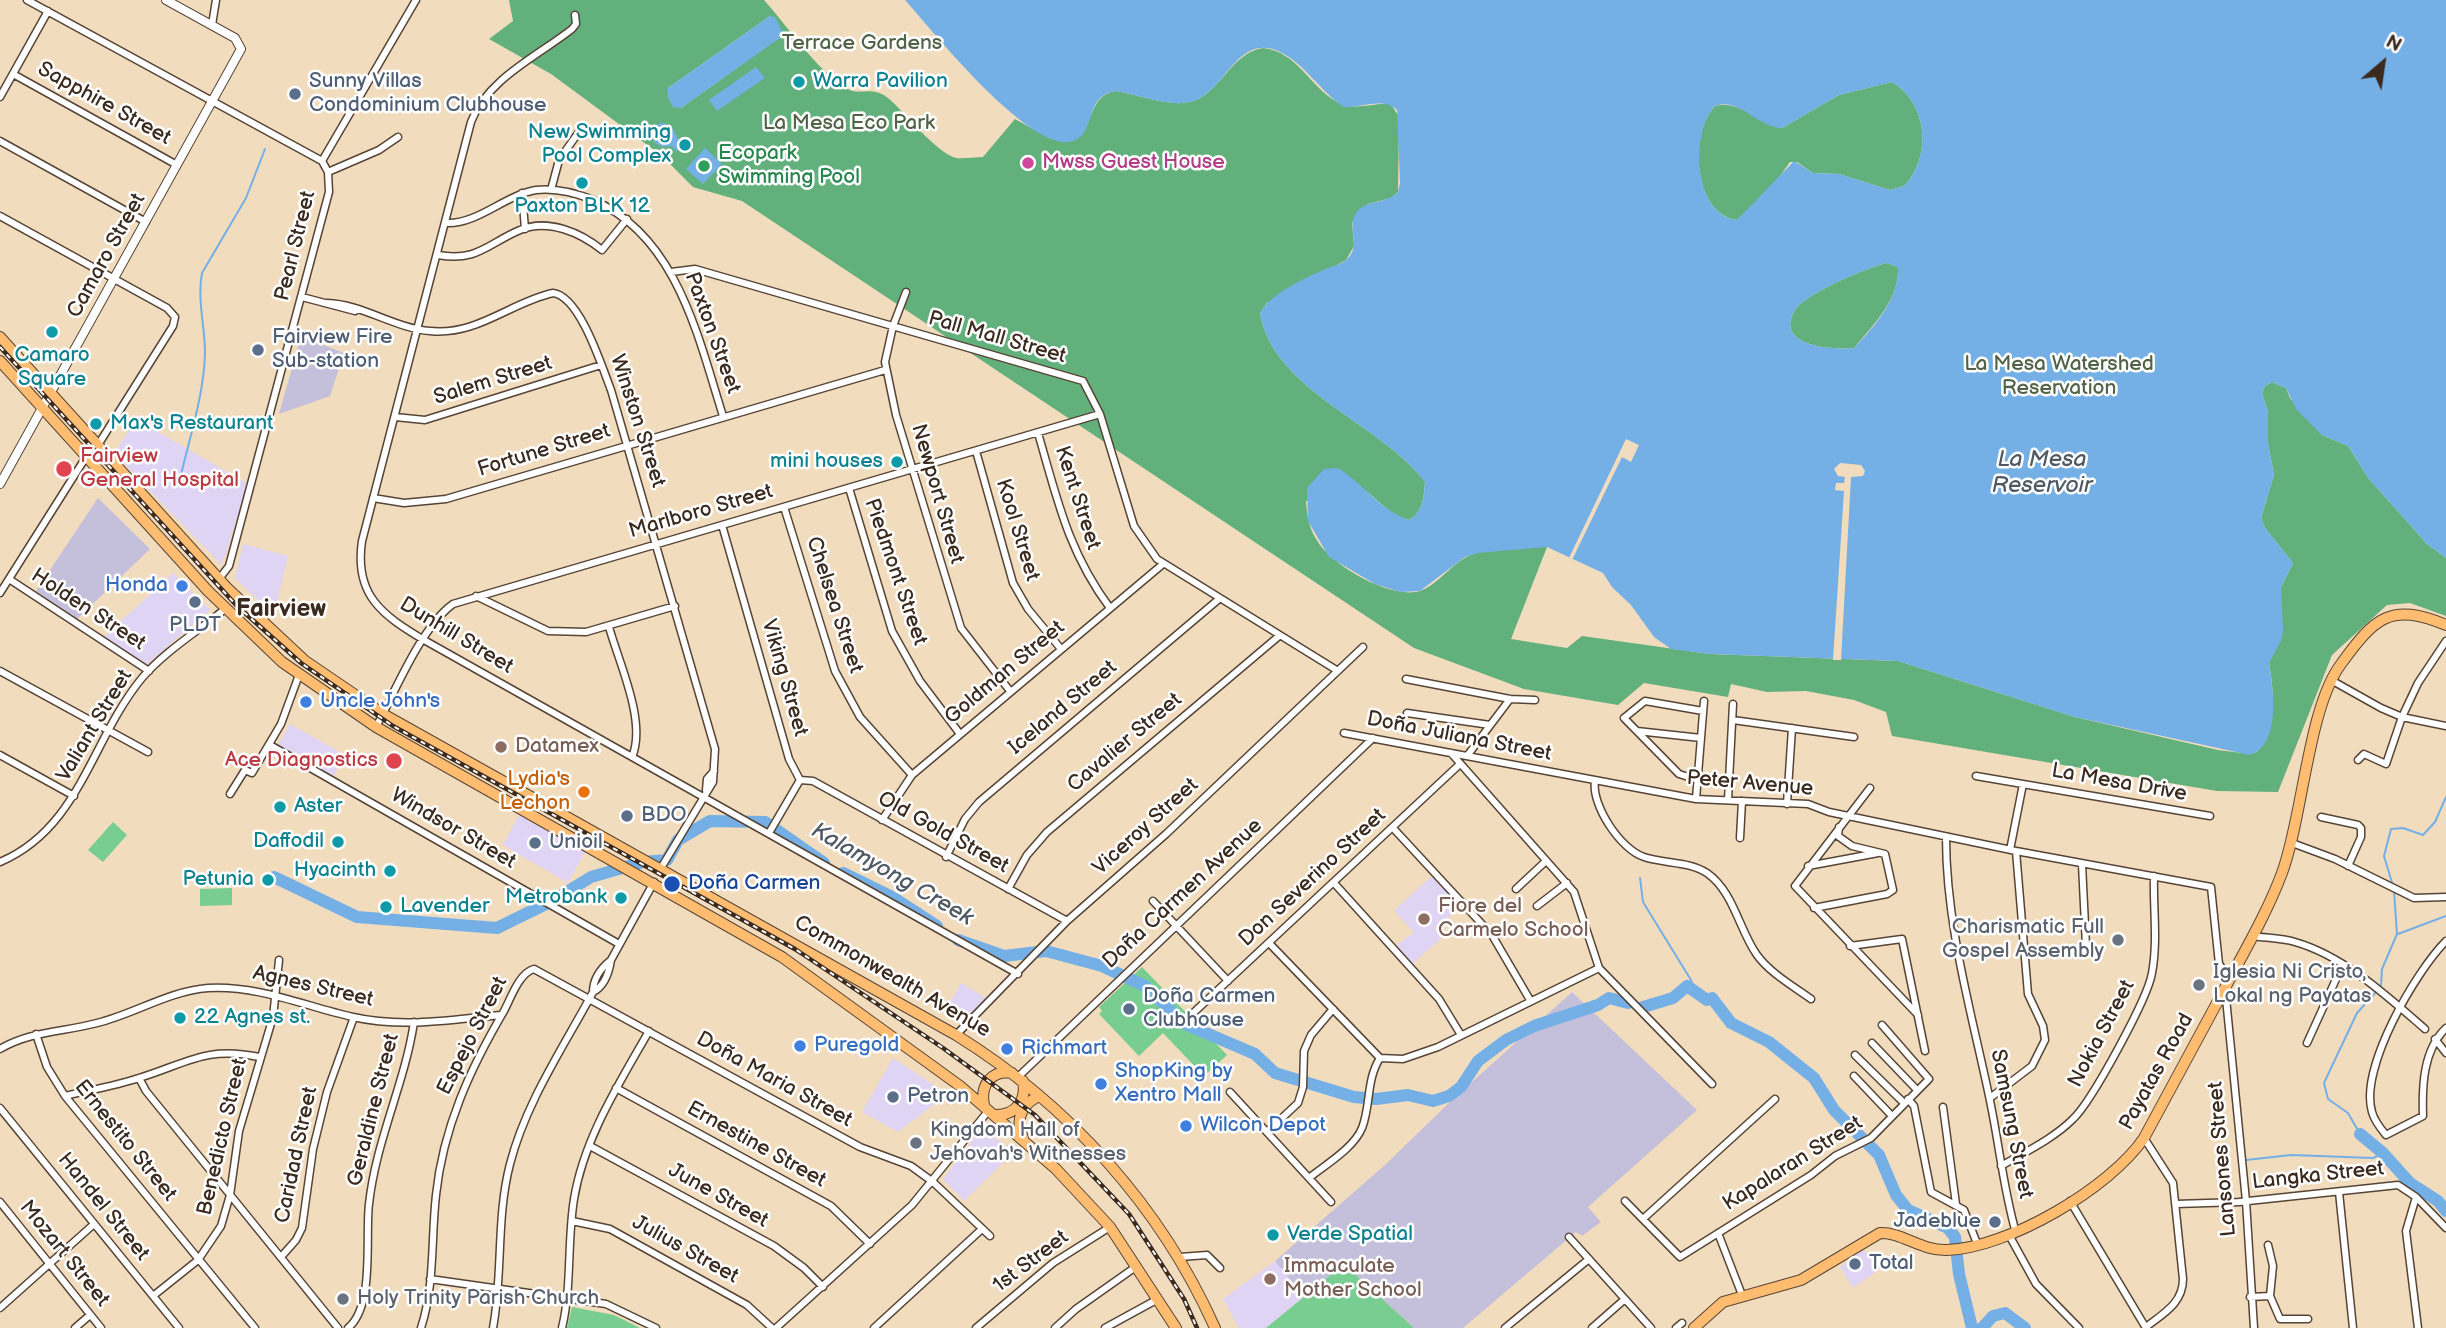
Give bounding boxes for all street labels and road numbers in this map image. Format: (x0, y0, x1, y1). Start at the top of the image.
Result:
street label: Sapphire Street (33, 57, 175, 151)
street label: Pearl Street (270, 188, 322, 304)
street label: Camaro Street (62, 189, 152, 323)
street label: Paxton Street (678, 269, 746, 397)
street label: Pall Mall Street (925, 306, 1069, 370)
street label: Salem Street (431, 351, 555, 411)
street label: Winston Street (604, 351, 670, 491)
street label: Fortune Street (475, 419, 613, 483)
street label: Newport Street (905, 421, 969, 567)
street label: Kent Street (1048, 443, 1106, 553)
street label: Kool Street (990, 476, 1044, 584)
street label: Marlboro Street (626, 479, 776, 545)
street label: Piedmont Street (858, 495, 932, 649)
street label: Chelsea Street (800, 534, 868, 676)
street label: Holden Street (26, 564, 150, 656)
street label: Dunhill Street (395, 592, 517, 680)
street label: Goldman Street (940, 616, 1070, 730)
street label: Viking Street (755, 617, 813, 739)
street label: Iceland Street (1004, 655, 1122, 761)
street label: Valiant Street (52, 665, 138, 787)
street label: Cavalier Street (1063, 688, 1187, 798)
street label: Doña Juliana Street (1365, 707, 1553, 767)
street label: La Mesa Drive (2049, 759, 2189, 807)
street label: Peter Avenue (1686, 766, 1814, 802)
street label: Viceroy Street (1088, 773, 1204, 881)
street label: Windsor Street (386, 783, 520, 875)
street label: Old Gold Street (873, 787, 1013, 879)
street label: Don Severino Street (1234, 804, 1392, 952)
street label: Doña Carmen Avenue (1098, 814, 1268, 974)
street label: Commonwealth Avenue (789, 910, 995, 1044)
street label: Agnes Street (250, 961, 376, 1013)
street label: Espejo Street (432, 973, 514, 1099)
street label: Nokia Street (2063, 976, 2141, 1092)
street label: Payatas Road (2115, 1009, 2199, 1135)
street label: Doña Maria Street (692, 1027, 856, 1133)
street label: Geraldine Street (343, 1031, 405, 1189)
street label: Samsung Street (1984, 1047, 2038, 1201)
street label: Benedicto Street (193, 1056, 253, 1218)
street label: Ernestito Street (68, 1075, 182, 1207)
street label: Lansones Street (2204, 1080, 2242, 1238)
street label: Caridad Street (270, 1085, 324, 1225)
street label: Ernestine Street (682, 1096, 830, 1194)
street label: Kapalaran Street (1719, 1111, 1867, 1217)
street label: Handel Street (52, 1148, 154, 1266)
street label: Langka Street (2251, 1157, 2385, 1195)
street label: June Street (664, 1158, 772, 1234)
street label: Mozart Street (14, 1196, 114, 1312)
street label: Julius Street (627, 1210, 743, 1290)
street label: 1st Street (988, 1225, 1074, 1299)

